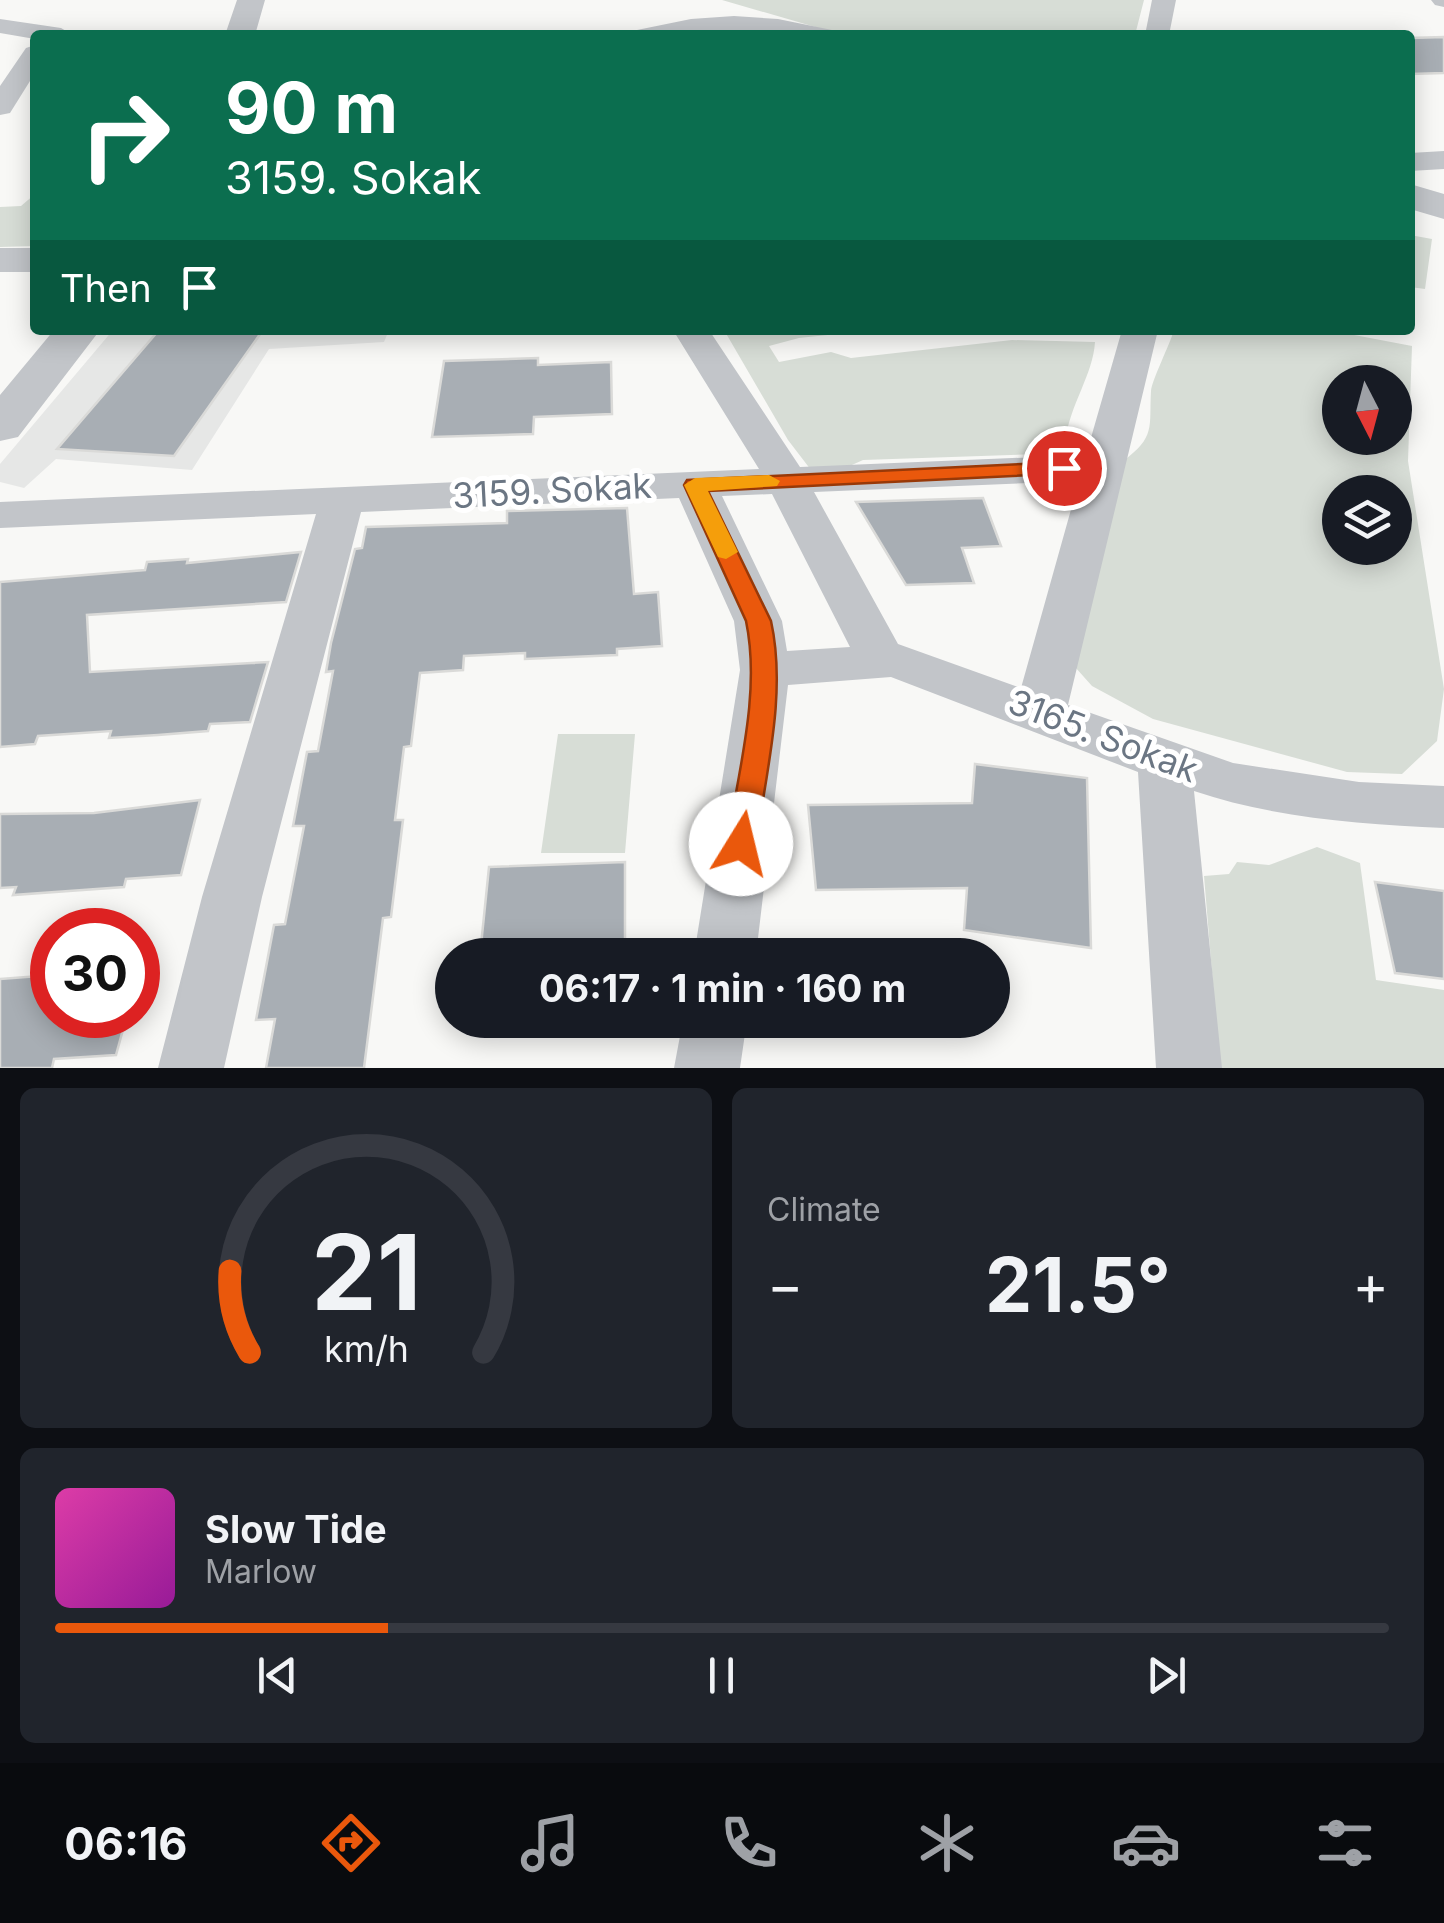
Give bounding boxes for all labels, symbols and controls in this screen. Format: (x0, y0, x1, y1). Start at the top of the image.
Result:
text: 90 m (225, 65, 398, 150)
icon: right (60, 70, 190, 200)
text: 3159. Sokak (225, 150, 481, 205)
icon: arrive (172, 260, 227, 315)
text: Then (60, 265, 152, 311)
north arrow (1322, 365, 1412, 455)
map controls (1322, 365, 1412, 565)
pin (1022, 426, 1107, 511)
icon: arrive (1037, 441, 1092, 496)
street label: 3159. Sokak (451, 464, 653, 516)
button: layers (1322, 475, 1412, 565)
street label: 3165. Sokak (1003, 680, 1204, 790)
position arrow (689, 792, 793, 896)
speed limit sign: 30 (30, 908, 160, 1038)
text: 06:17 · 1 min · 160 m (539, 965, 906, 1011)
text: Climate (767, 1190, 881, 1229)
text: 21 (311, 1209, 421, 1335)
text: 21.5° (985, 1239, 1171, 1330)
text: − (767, 1252, 803, 1318)
text: + (1353, 1252, 1389, 1318)
text: km/h (324, 1327, 408, 1371)
text: Slow Tide (205, 1506, 387, 1552)
text: Marlow (205, 1552, 317, 1591)
icon: previous (250, 1648, 305, 1703)
icon: pause (694, 1648, 749, 1703)
icon: next (1139, 1648, 1194, 1703)
icon: directions (316, 1808, 386, 1878)
icon: music (515, 1808, 585, 1878)
icon: phone (714, 1808, 784, 1878)
icon: climate (912, 1808, 982, 1878)
icon: car (1111, 1808, 1181, 1878)
icon: filters (1310, 1808, 1380, 1878)
text: 06:16 (64, 1816, 188, 1871)

